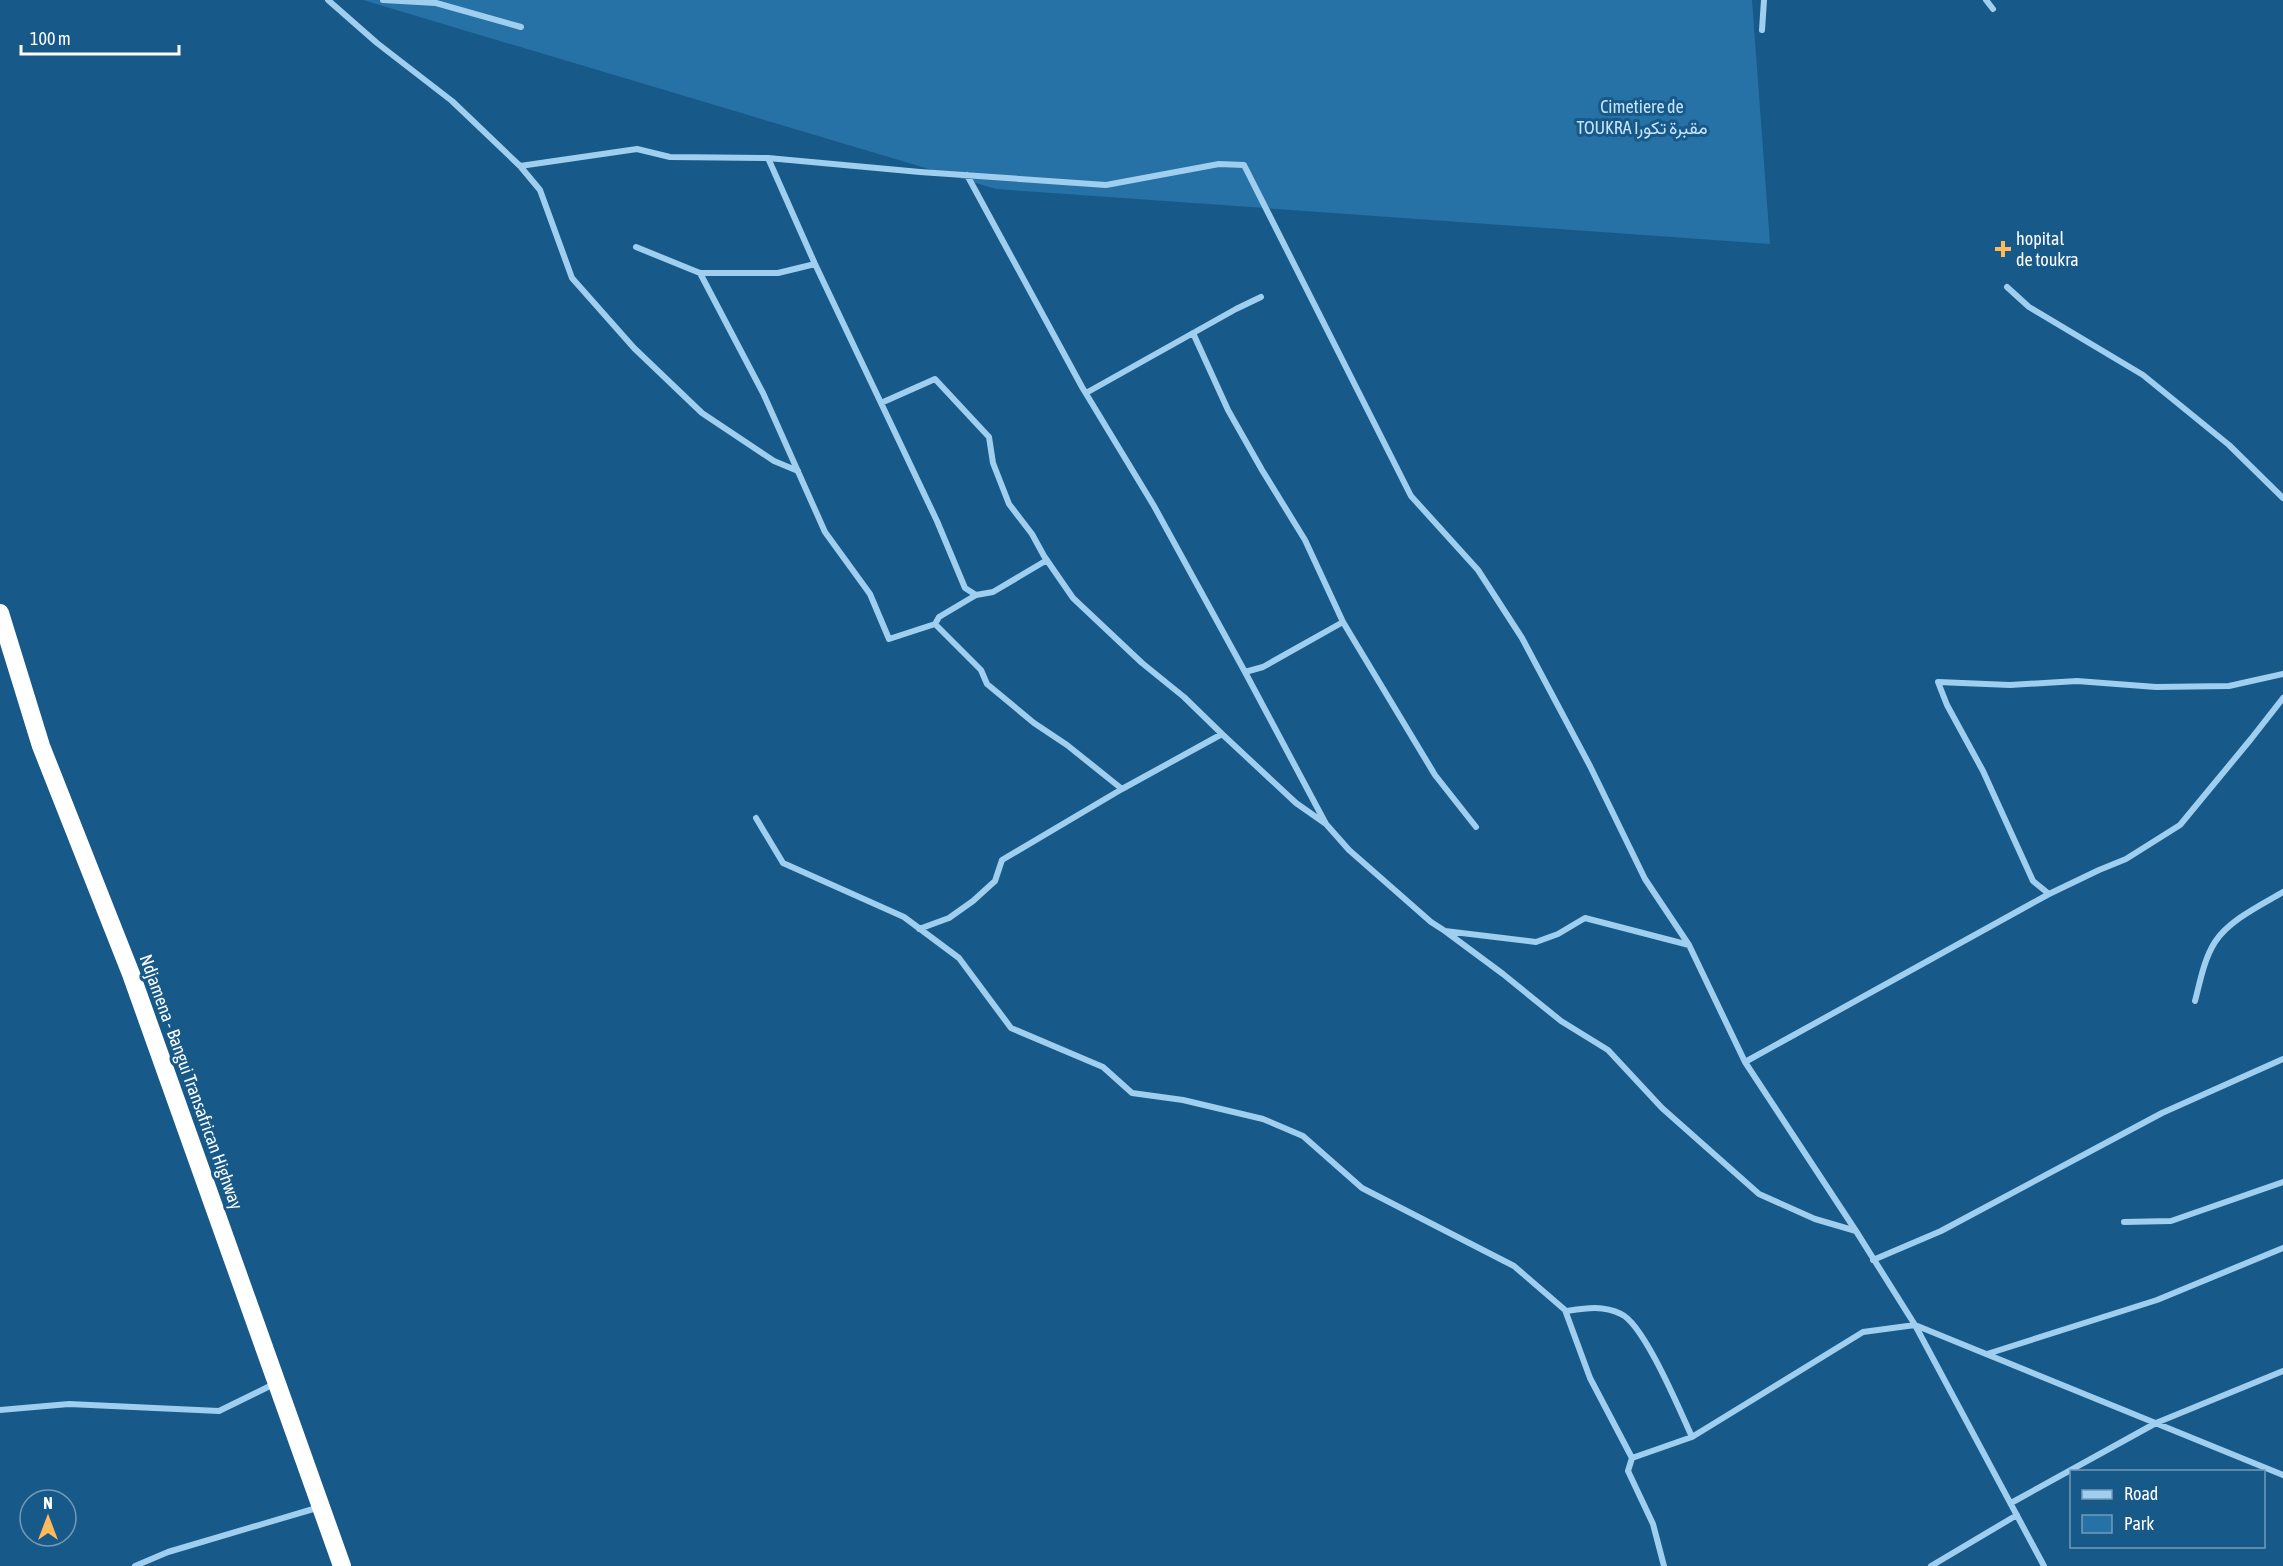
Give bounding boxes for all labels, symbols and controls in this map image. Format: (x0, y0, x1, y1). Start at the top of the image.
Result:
scale bar (21, 18, 178, 56)
text: 100 m (30, 28, 71, 49)
park label: Cimetiere de TOUKRA مقبرة تكورا (1576, 96, 1708, 139)
place label: hopital de toukra (2016, 228, 2079, 270)
marker: hopital de toukra (1994, 240, 2012, 258)
street label: Ndjamena - Bangui Transafrican Highway (135, 952, 247, 1212)
legend (2070, 1470, 2265, 1548)
text: Road (2124, 1483, 2158, 1504)
north arrow (18, 1488, 78, 1548)
text: N (43, 1494, 53, 1512)
text: Park (2124, 1513, 2154, 1534)

